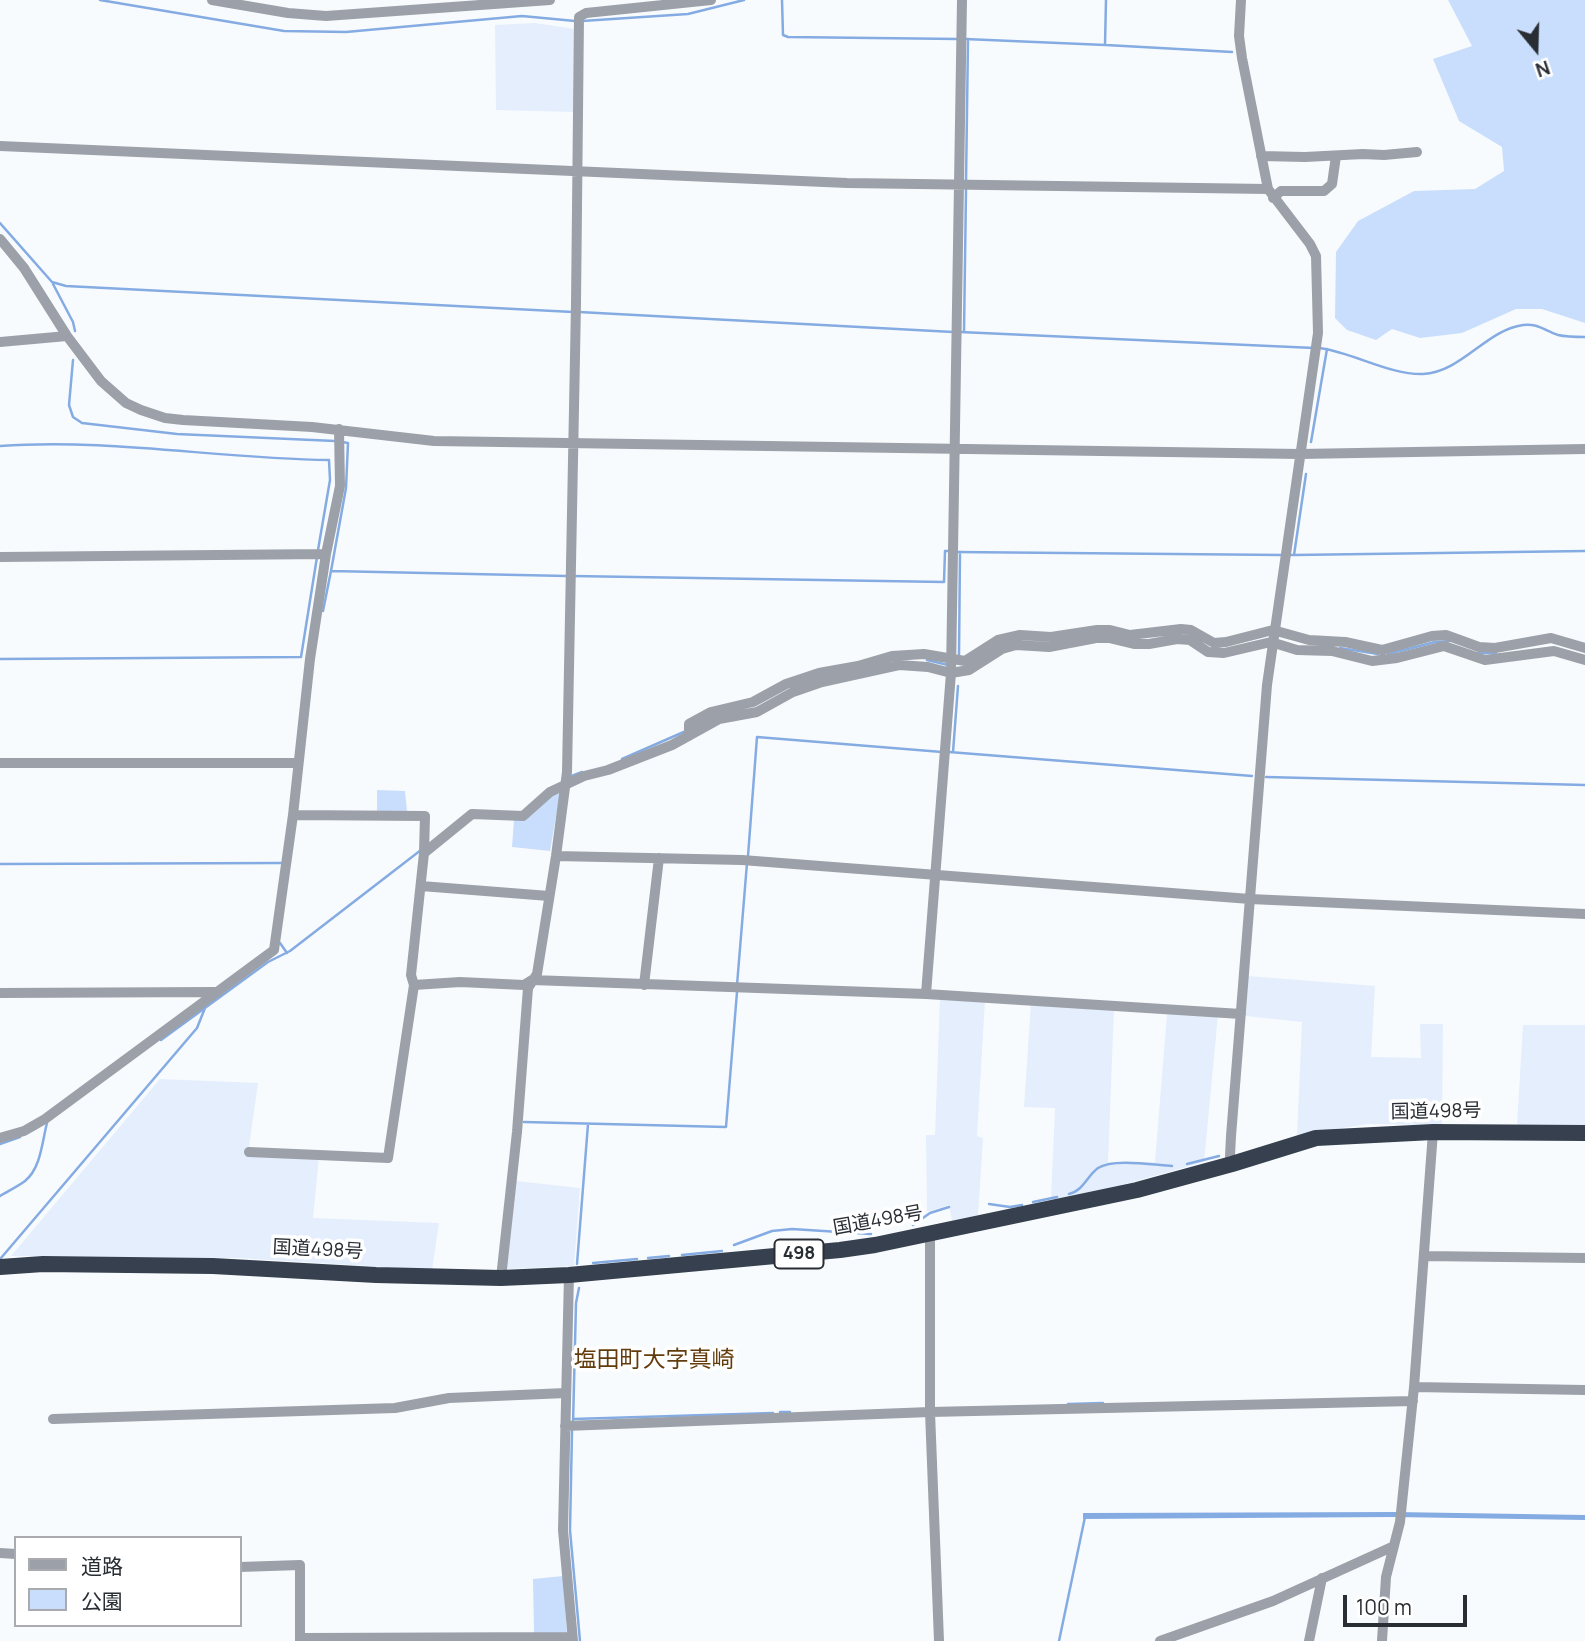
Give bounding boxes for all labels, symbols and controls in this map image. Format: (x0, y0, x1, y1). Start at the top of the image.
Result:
north arrow (1501, 14, 1571, 84)
text: N (1532, 54, 1554, 83)
street label: 国道498号 (1390, 1100, 1482, 1124)
street label: 国道498号 (831, 1202, 925, 1240)
street label: 国道498号 (272, 1236, 364, 1264)
road number: 498 (774, 1240, 824, 1268)
district label: 塩田町大字真崎 (574, 1347, 734, 1375)
legend (14, 1536, 242, 1627)
text: 道路 (81, 1552, 123, 1580)
scale bar (1347, 1582, 1471, 1626)
text: 公園 (81, 1587, 123, 1615)
text: 100 m (1356, 1593, 1412, 1621)

